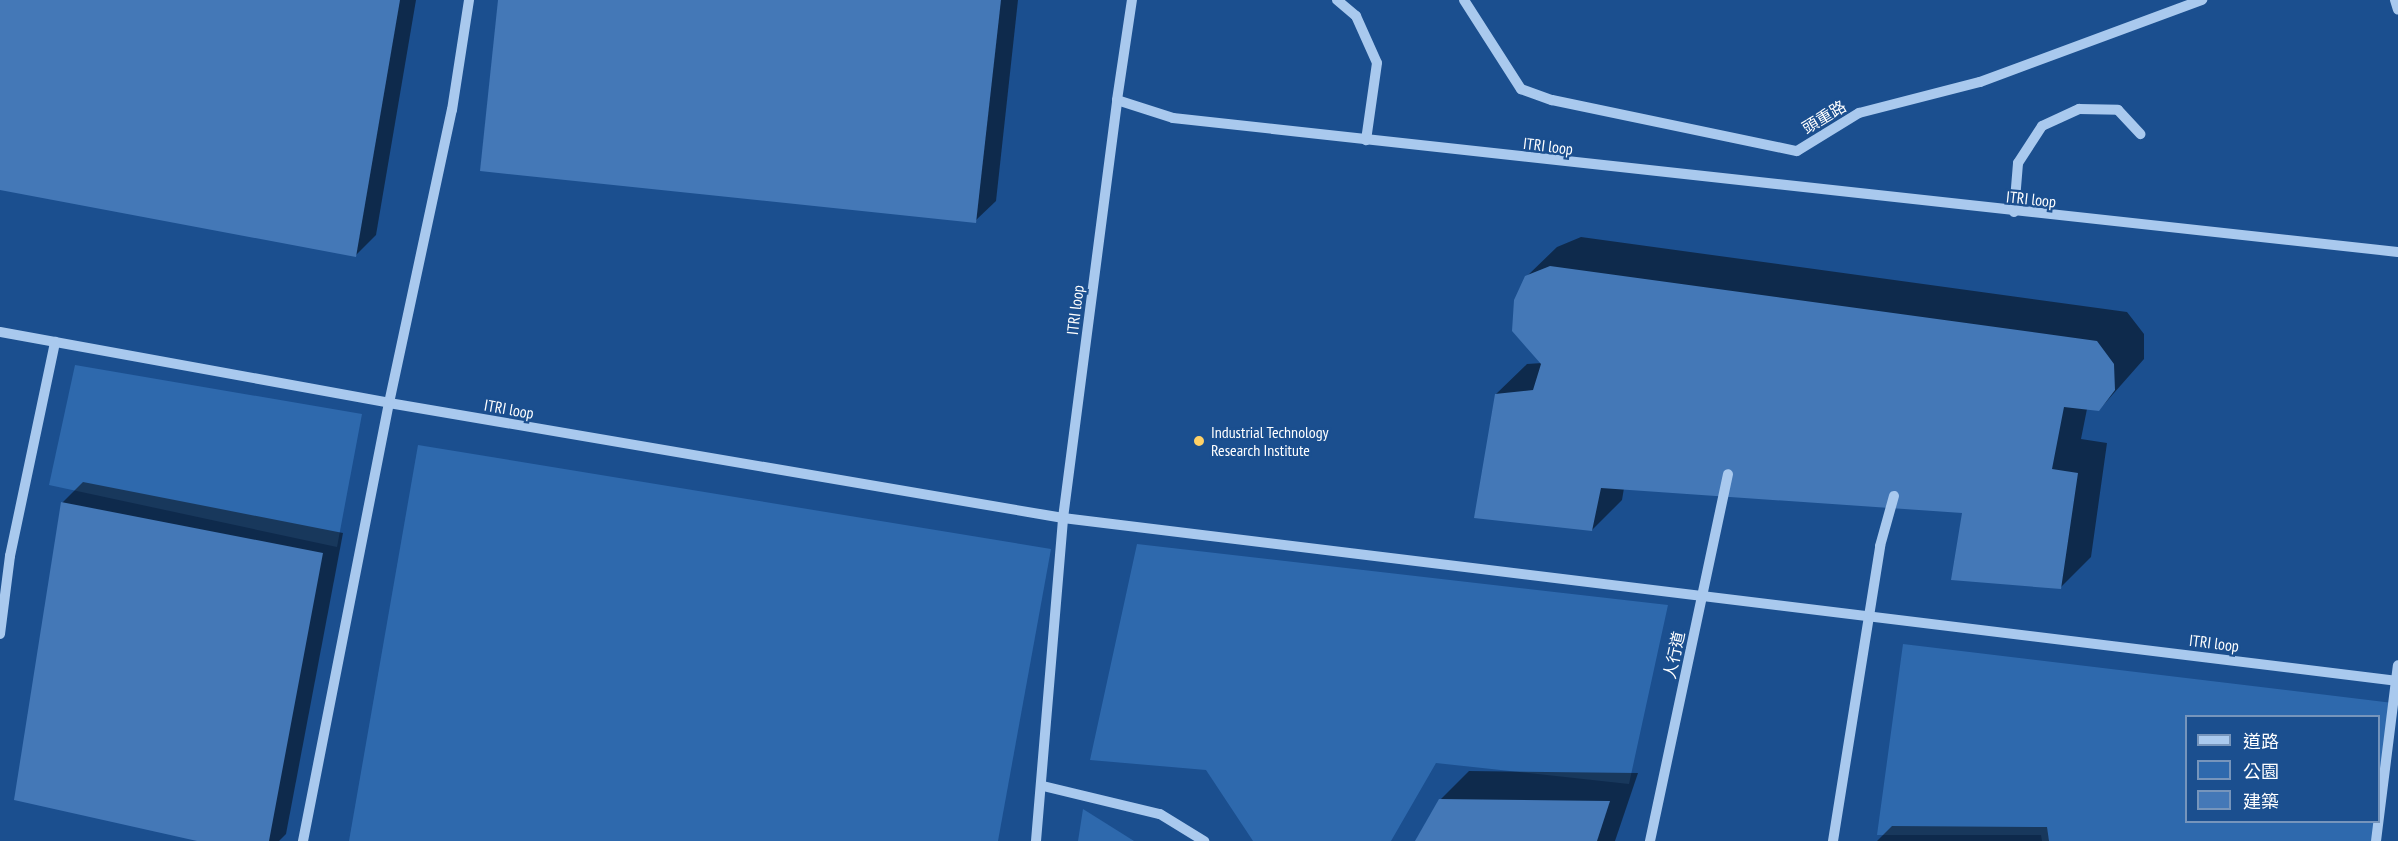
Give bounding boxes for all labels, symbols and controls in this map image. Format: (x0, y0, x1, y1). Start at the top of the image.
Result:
street label: 頭重路 (1798, 96, 1850, 138)
street label: ITRI loop (1522, 133, 1574, 159)
street label: ITRI loop (2005, 187, 2057, 211)
street label: ITRI loop (1062, 284, 1088, 336)
street label: ITRI loop (483, 395, 535, 423)
place label: Industrial Technology Research Institute (1211, 422, 1329, 460)
marker: Industrial Technology Research Institute (1192, 434, 1206, 448)
street label: 人行道 (1660, 630, 1688, 680)
street label: ITRI loop (2188, 630, 2240, 656)
legend (2185, 715, 2380, 823)
text: 道路 (2243, 730, 2279, 753)
text: 公園 (2243, 760, 2279, 783)
text: 建築 (2243, 790, 2279, 813)

